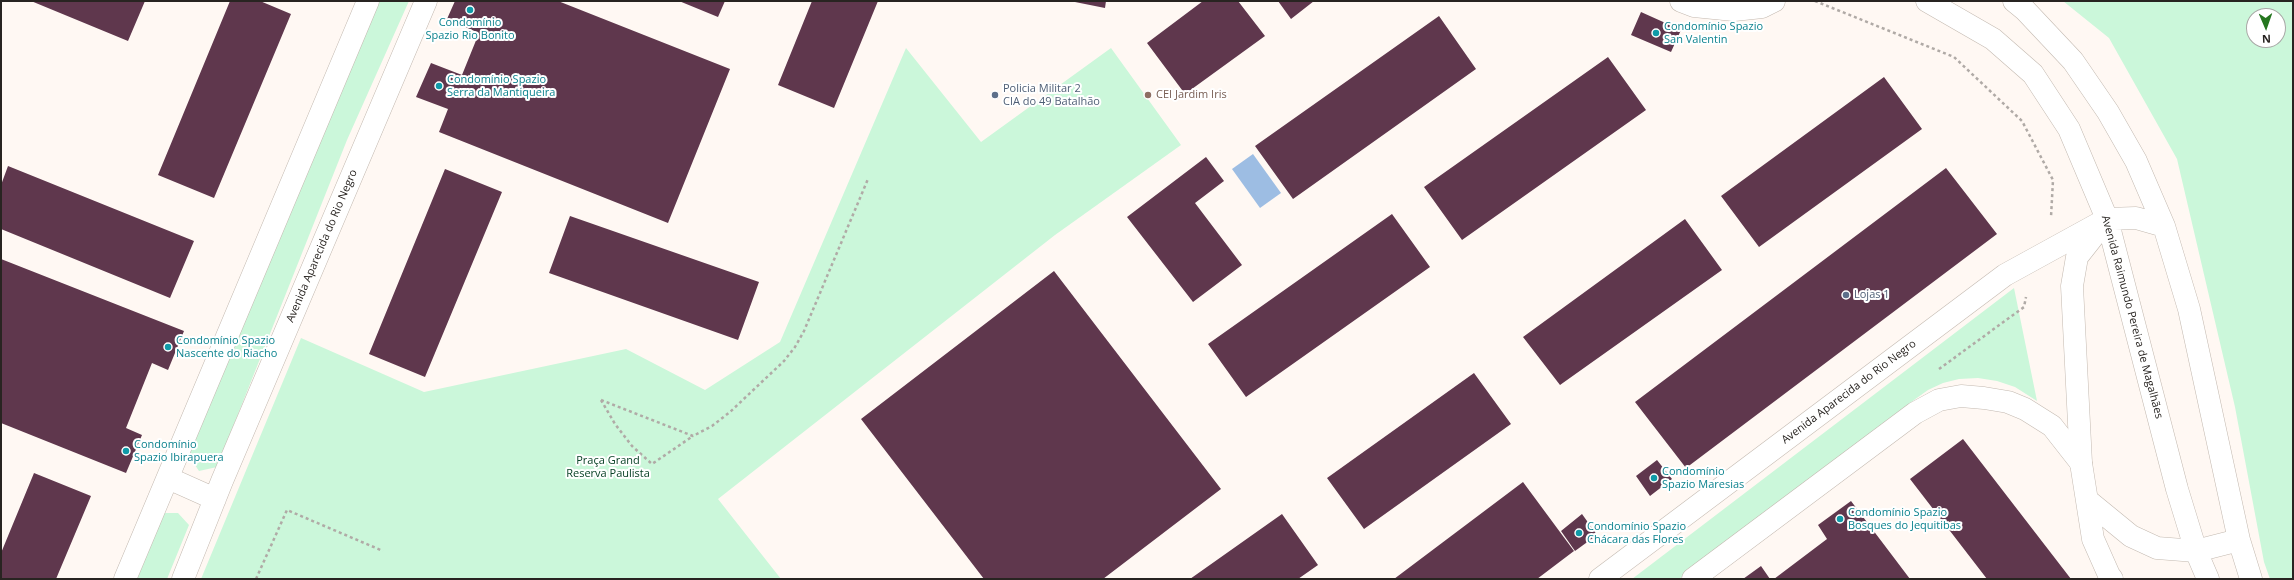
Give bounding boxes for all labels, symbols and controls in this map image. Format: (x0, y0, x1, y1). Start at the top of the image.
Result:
marker: Condomínio Spazio Rio Bonito (465, 5, 475, 15)
north arrow (2246, 8, 2286, 48)
place label: Condomínio Spazio Rio Bonito (425, 16, 515, 42)
place label: Condomínio Spazio San Valentin (1664, 20, 1763, 46)
marker: Condomínio Spazio San Valentin (1651, 28, 1661, 38)
text: N (2262, 32, 2271, 47)
place label: Condomínio Spazio Serra da Mantiqueira (447, 73, 555, 99)
marker: Condomínio Spazio Serra da Mantiqueira (434, 81, 444, 91)
place label: Policia Militar 2 CIA do 49 Batalhão (1003, 82, 1100, 108)
place label: CEI Jardim Iris (1156, 88, 1227, 102)
marker: Policia Militar 2 CIA do 49 Batalhão (990, 90, 1000, 100)
marker: CEI Jardim Iris (1143, 90, 1153, 100)
street label: Avenida Aparecida do Rio Negro (284, 168, 360, 324)
street label: Avenida Raimundo Pereira de Magalhães (2098, 214, 2166, 420)
place label: Lojas 1 (1854, 288, 1890, 302)
marker: Lojas 1 (1841, 290, 1851, 300)
place label: Condomínio Spazio Nascente do Riacho (176, 334, 277, 360)
street label: Avenida Aparecida do Rio Negro (1779, 337, 1919, 447)
marker: Condomínio Spazio Nascente do Riacho (163, 342, 173, 352)
place label: Condomínio Spazio Ibirapuera (134, 438, 224, 464)
marker: Condomínio Spazio Ibirapuera (121, 446, 131, 456)
park label: Praça Grand Reserva Paulista (566, 454, 650, 480)
place label: Condomínio Spazio Maresias (1662, 465, 1744, 491)
marker: Condomínio Spazio Maresias (1649, 473, 1659, 483)
place label: Condomínio Spazio Bosques do Jequitibas (1848, 506, 1961, 532)
marker: Condomínio Spazio Bosques do Jequitibas (1835, 514, 1845, 524)
place label: Condomínio Spazio Chácara das Flores (1587, 520, 1686, 546)
marker: Condomínio Spazio Chácara das Flores (1574, 528, 1584, 538)

